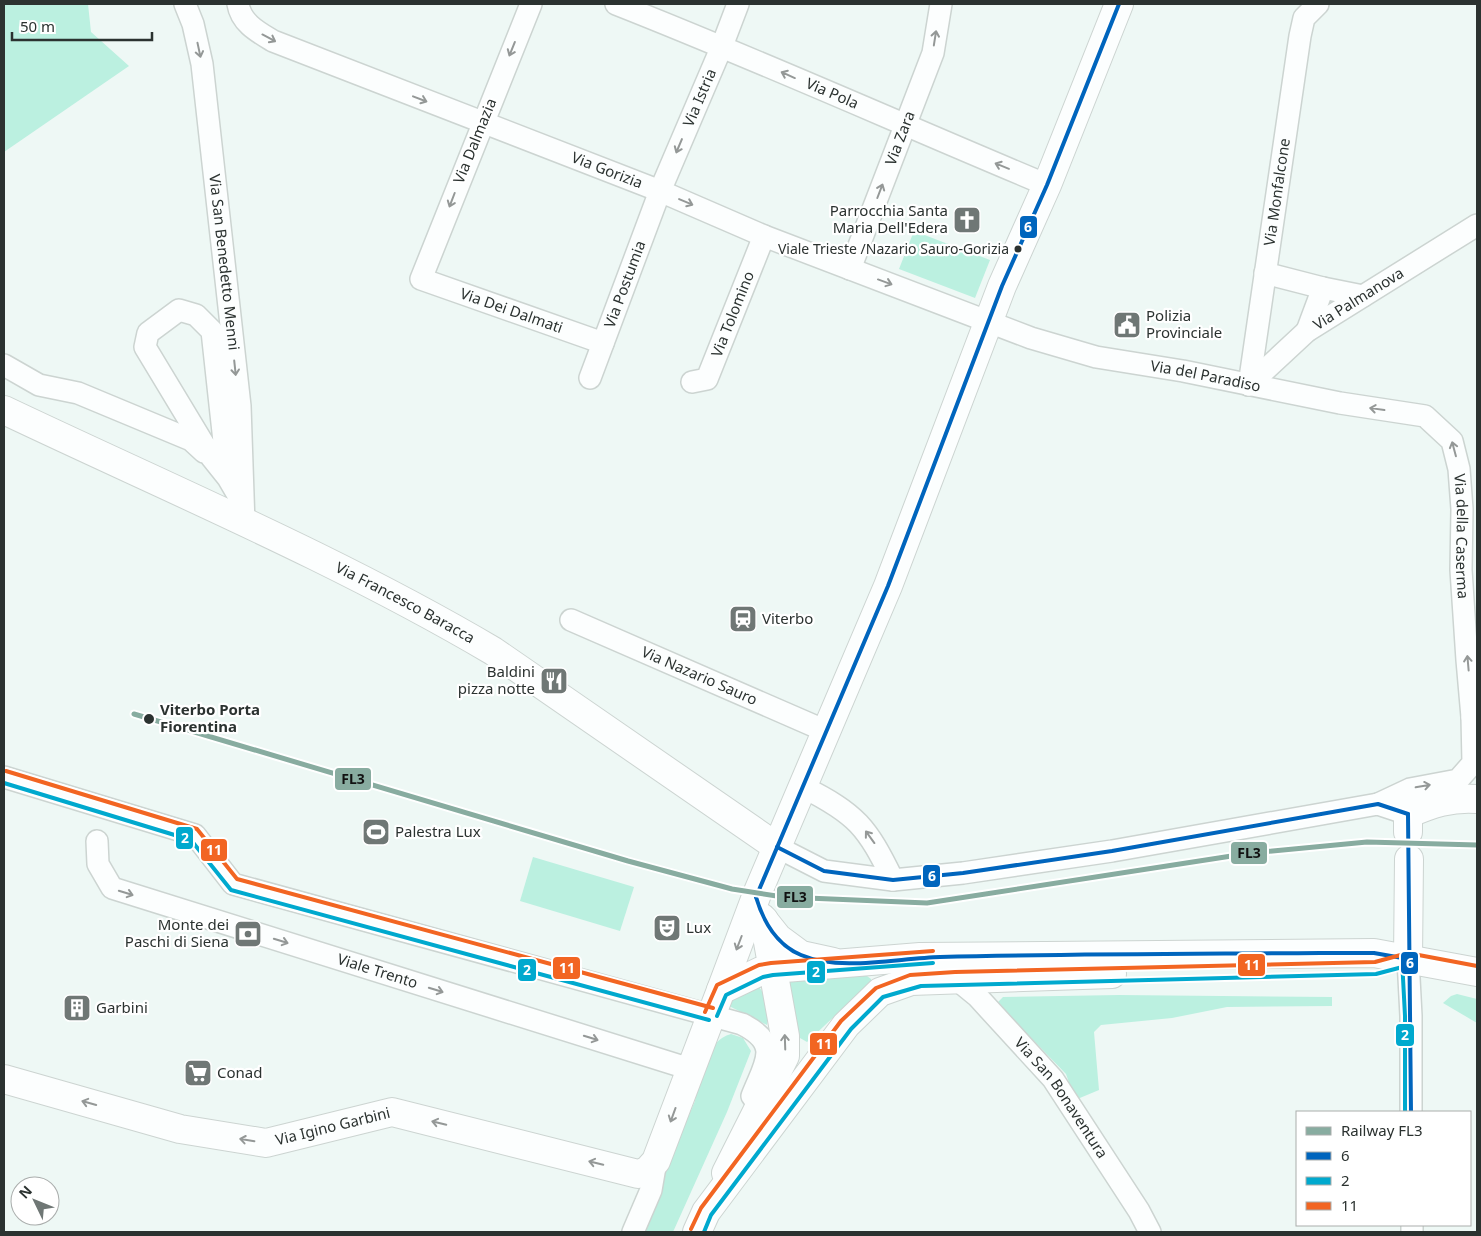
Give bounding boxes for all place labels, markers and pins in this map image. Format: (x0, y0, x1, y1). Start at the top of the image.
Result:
place label: Parrocchia Santa Maria Dell'Edera (830, 200, 948, 237)
church icon: Parrocchia Santa Maria Dell'Edera (952, 205, 982, 235)
place label: Viale Trieste /Nazario Sauro-Gorizia (778, 239, 1009, 258)
marker: Viale Trieste /Nazario Sauro-Gorizia (1013, 244, 1023, 254)
place label: Polizia Provinciale (1146, 305, 1222, 342)
public building icon: Polizia Provinciale (1112, 310, 1142, 340)
station icon: Viterbo (728, 604, 758, 634)
place label: Viterbo (762, 608, 813, 628)
place label: Baldini pizza notte (458, 661, 535, 698)
restaurant icon: Baldini pizza notte (539, 666, 569, 696)
place label: Viterbo Porta Fiorentina (160, 699, 260, 736)
marker: Viterbo Porta Fiorentina (142, 712, 156, 726)
sports icon: Palestra Lux (361, 817, 391, 847)
place label: Palestra Lux (395, 821, 481, 841)
theatre icon: Lux (652, 913, 682, 943)
place label: Monte dei Paschi di Siena (125, 914, 229, 951)
place label: Lux (686, 917, 711, 937)
bank icon: Monte dei Paschi di Siena (233, 919, 263, 949)
building icon: Garbini (62, 993, 92, 1023)
place label: Garbini (96, 997, 148, 1017)
supermarket icon: Conad (183, 1058, 213, 1088)
place label: Conad (217, 1062, 262, 1082)

